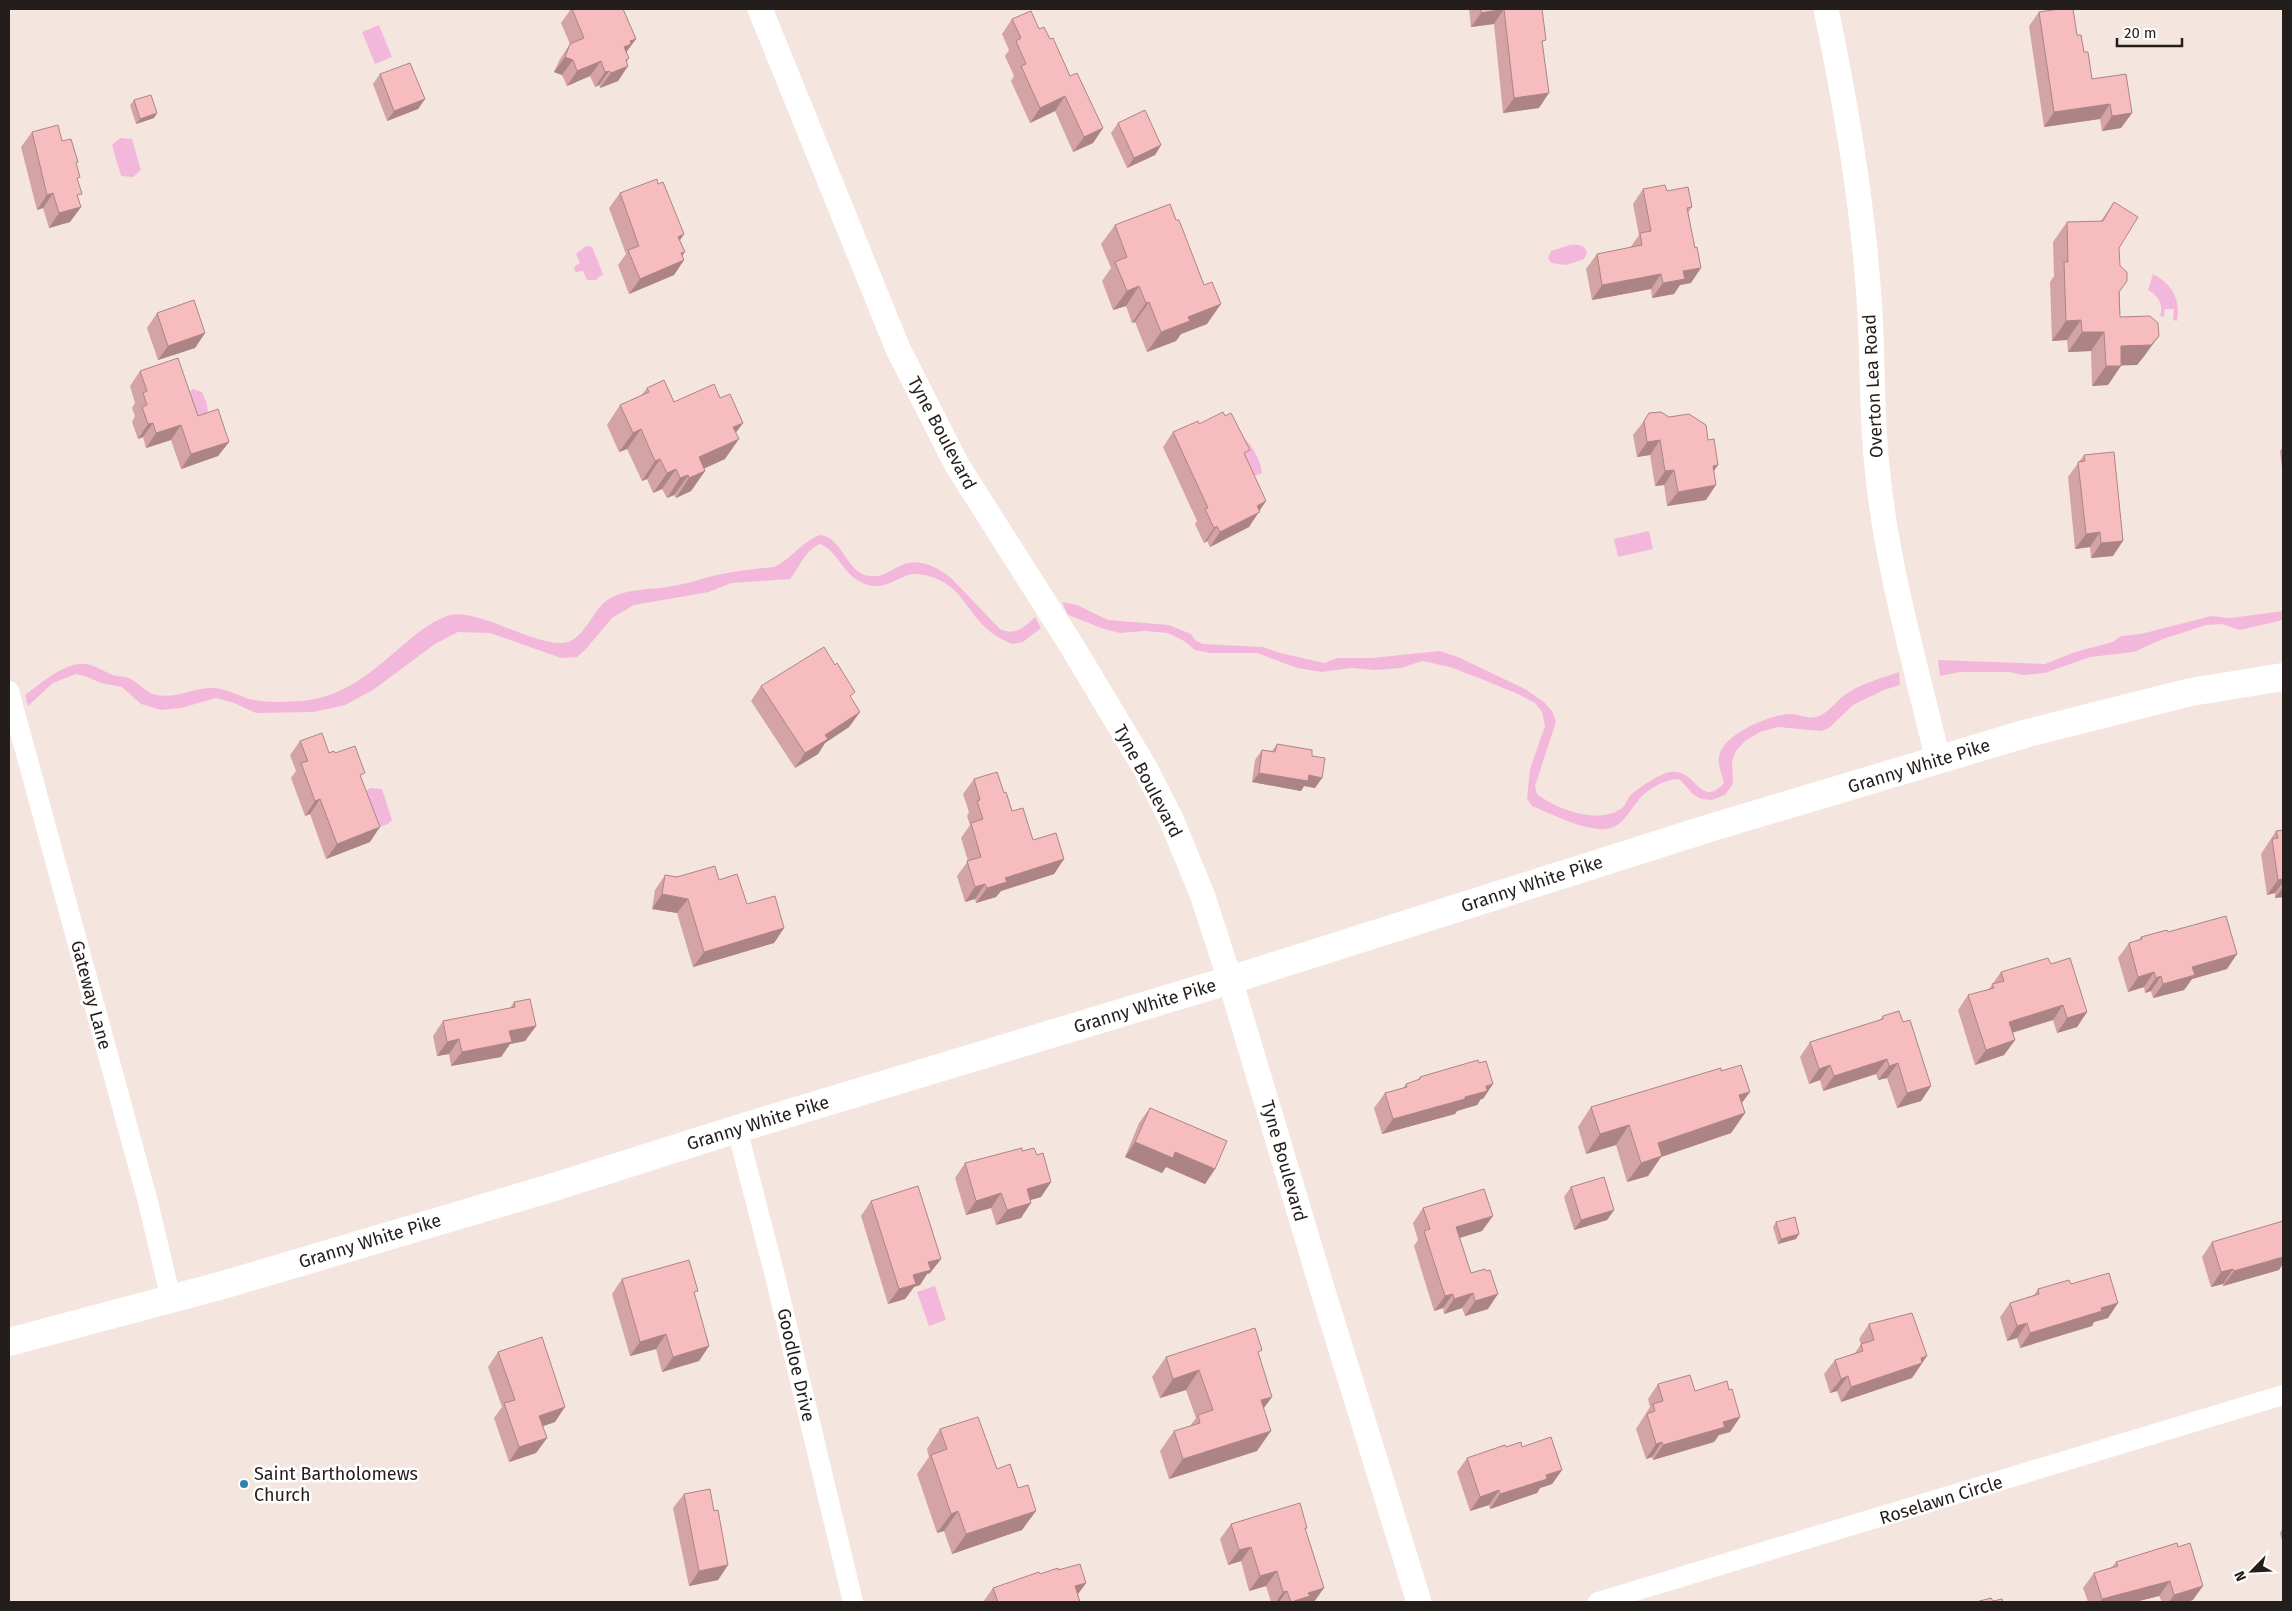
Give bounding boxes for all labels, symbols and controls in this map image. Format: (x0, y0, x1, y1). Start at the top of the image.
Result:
scale bar (2117, 15, 2182, 47)
text: 20 m (2124, 24, 2157, 42)
street label: Overton Lea Road (1858, 313, 1888, 459)
street label: Tyne Boulevard (903, 373, 981, 493)
street label: Tyne Boulevard (1109, 721, 1187, 841)
street label: Granny White Pike (1845, 734, 1993, 798)
street label: Granny White Pike (1458, 851, 1606, 917)
street label: Gateway Lane (66, 938, 116, 1052)
street label: Granny White Pike (1071, 974, 1219, 1038)
street label: Granny White Pike (684, 1091, 832, 1155)
street label: Tyne Boulevard (1256, 1098, 1312, 1224)
street label: Granny White Pike (296, 1209, 444, 1273)
street label: Goodloe Drive (772, 1306, 820, 1424)
place label: Saint Bartholomews Church (254, 1463, 418, 1506)
street label: Roselawn Circle (1877, 1471, 2005, 1529)
marker: Saint Bartholomews Church (238, 1478, 250, 1490)
north arrow (2227, 1546, 2277, 1596)
text: N (2231, 1568, 2250, 1584)

